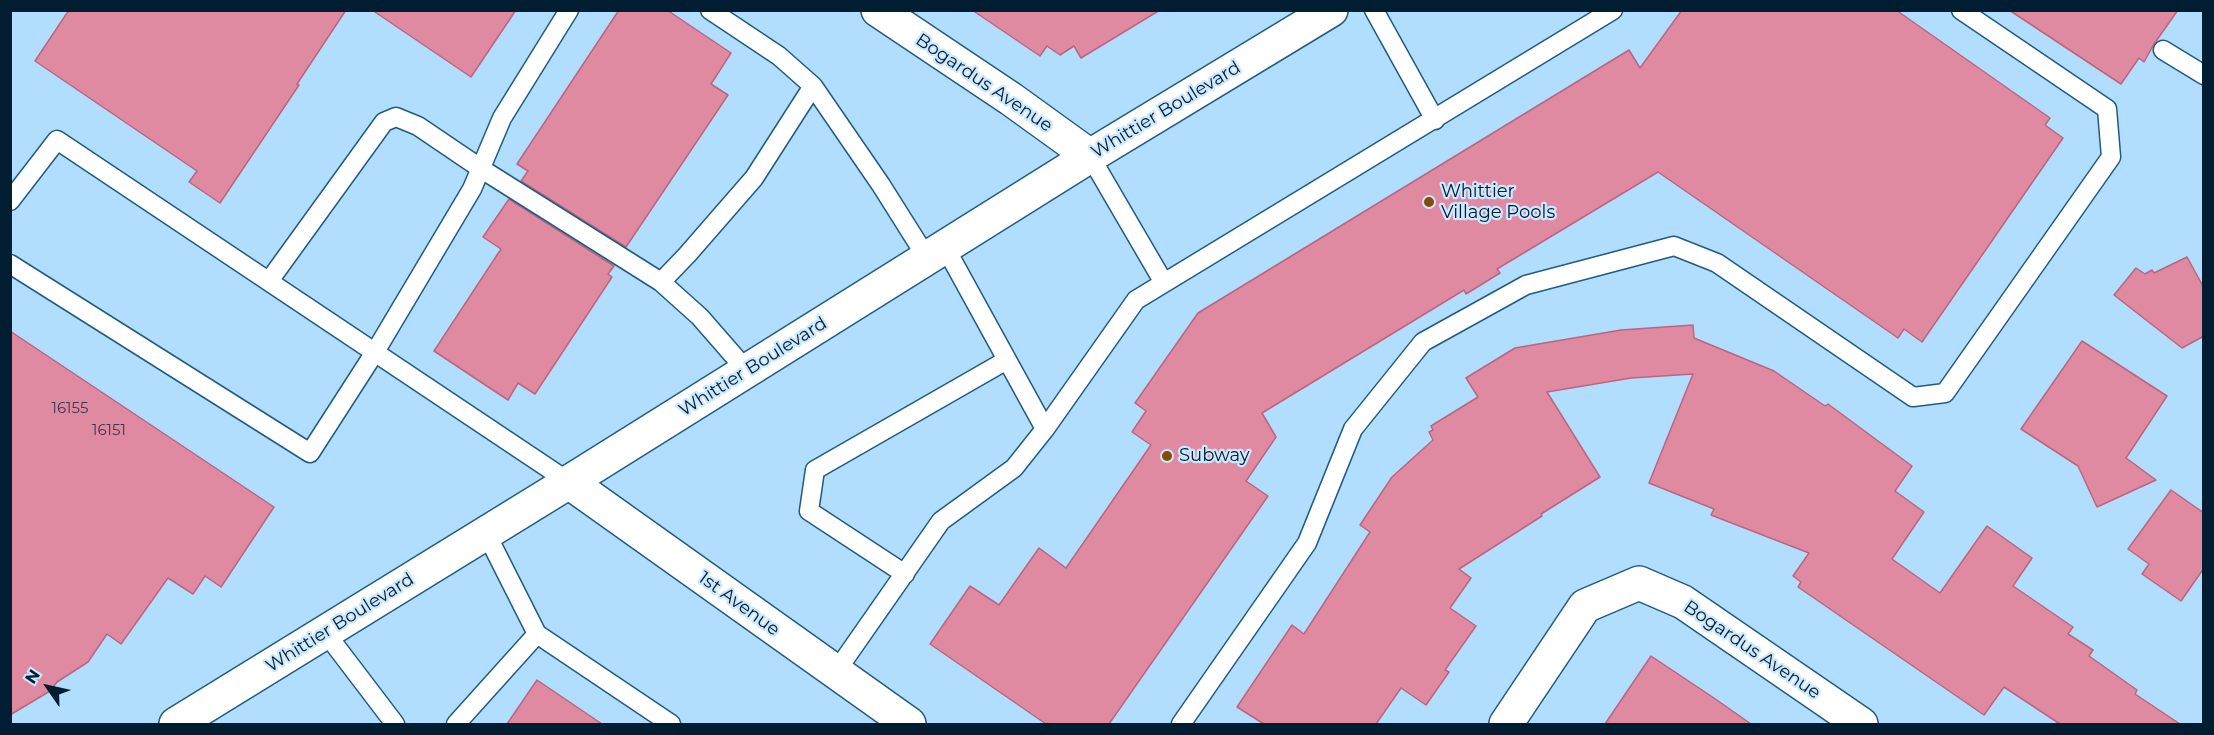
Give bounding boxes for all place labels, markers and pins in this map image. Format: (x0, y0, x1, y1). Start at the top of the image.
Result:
place label: Whittier Village Pools (1441, 181, 1555, 224)
marker: Whittier Village Pools (1422, 195, 1436, 209)
place label: Subway (1179, 445, 1250, 467)
marker: Subway (1160, 449, 1174, 463)

